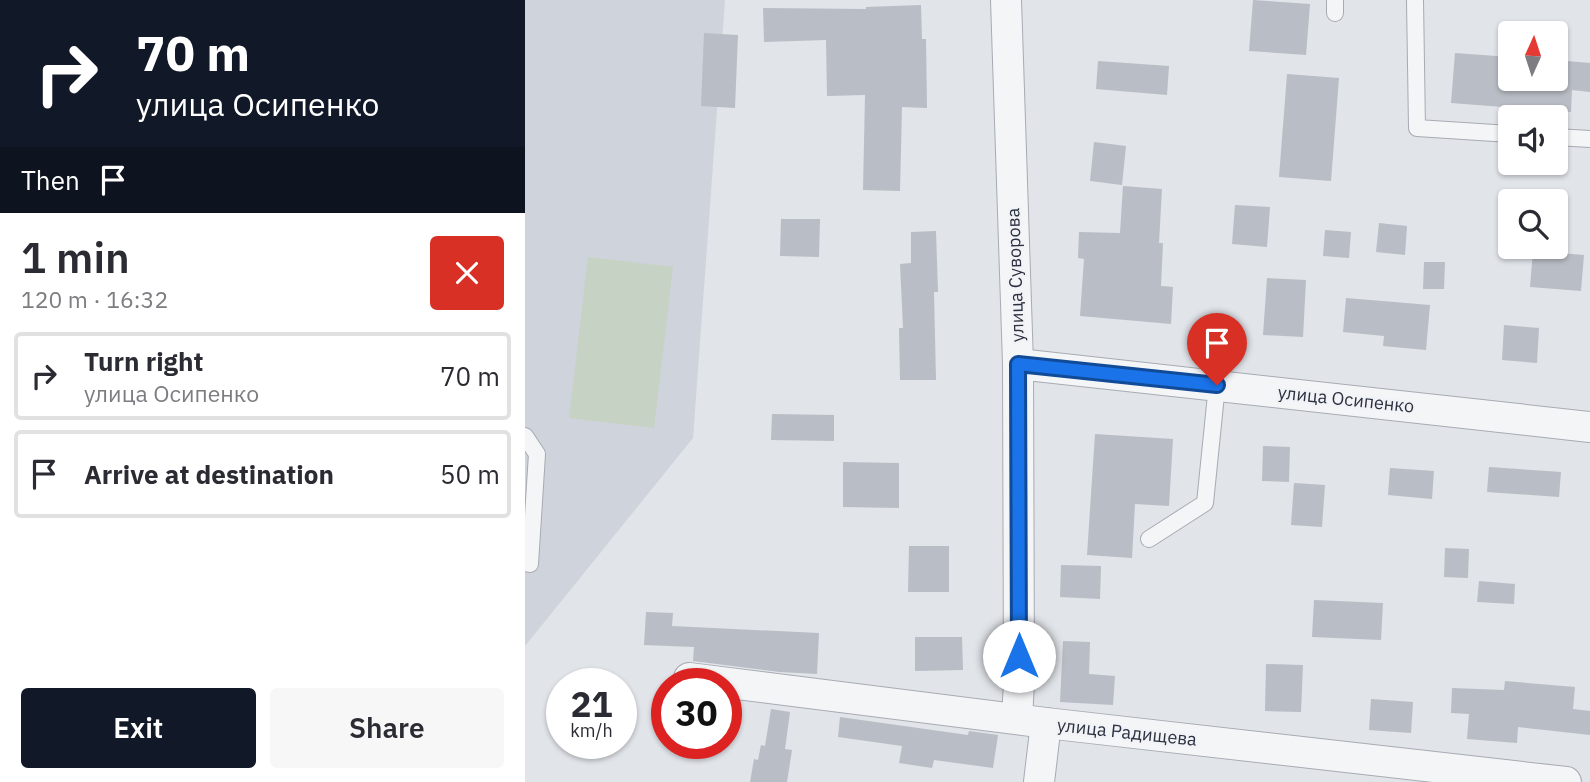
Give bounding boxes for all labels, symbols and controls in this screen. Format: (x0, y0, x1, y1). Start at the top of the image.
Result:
text: 70 m (136, 21, 250, 84)
north arrow (1498, 21, 1568, 91)
map controls (1498, 21, 1568, 259)
icon: right (21, 28, 112, 119)
text: улица Осипенко (136, 83, 380, 125)
button: sound (1498, 105, 1568, 175)
icon: arrive (94, 161, 132, 199)
text: Then (21, 163, 80, 197)
button: search (1498, 189, 1568, 259)
street label: улица Суворова (1001, 207, 1029, 343)
text: 1 min (21, 230, 130, 285)
button: close (430, 236, 504, 310)
text: 120 m · 16:32 (21, 284, 168, 314)
pin (1187, 313, 1247, 385)
icon: arrive (1198, 324, 1236, 362)
text: Turn right (84, 344, 203, 378)
icon: right (25, 357, 63, 395)
text: 70 m (440, 359, 500, 393)
text: улица Осипенко (84, 378, 259, 408)
street label: улица Осипенко (1277, 380, 1415, 418)
icon: arrive (25, 455, 63, 493)
text: Arrive at destination (84, 457, 334, 491)
text: 50 m (440, 457, 500, 491)
position arrow (982, 619, 1056, 693)
speed limit sign: 30 (651, 668, 742, 759)
text: 21 (570, 681, 613, 727)
button: Exit (21, 688, 256, 768)
button: Share (270, 688, 504, 768)
street label: улица Радищева (1056, 713, 1198, 751)
text: km/h (570, 719, 613, 742)

